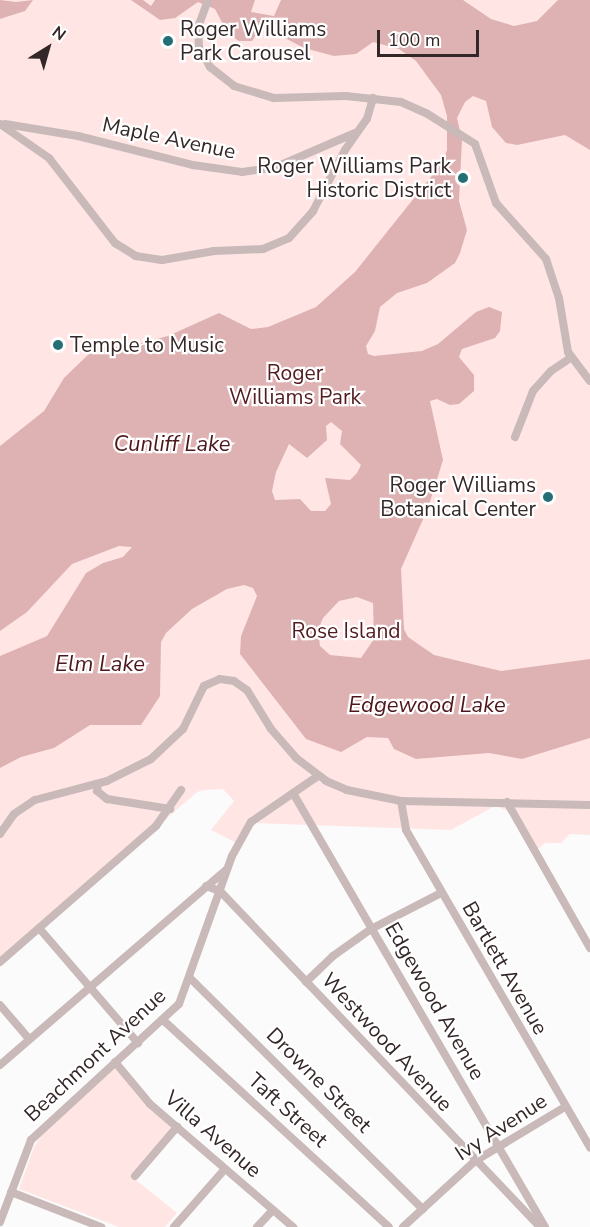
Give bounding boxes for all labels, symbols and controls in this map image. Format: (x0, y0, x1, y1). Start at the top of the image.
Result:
place label: Roger Williams Park Carousel (180, 16, 326, 66)
north arrow (18, 18, 78, 78)
scale bar (380, 18, 482, 56)
text: N (47, 21, 70, 46)
text: 100 m (388, 28, 440, 52)
marker: Roger Williams Park Carousel (161, 34, 175, 48)
street label: Maple Avenue (100, 112, 238, 164)
place label: Roger Williams Park Historic District (257, 153, 451, 203)
marker: Roger Williams Park Historic District (456, 171, 470, 185)
place label: Temple to Music (70, 332, 224, 358)
marker: Temple to Music (51, 338, 65, 352)
park label: Roger Williams Park (229, 360, 361, 410)
water label: Cunliff Lake (114, 432, 230, 458)
place label: Roger Williams Botanical Center (380, 472, 536, 522)
marker: Roger Williams Botanical Center (541, 490, 555, 504)
park label: Rose Island (291, 618, 401, 644)
water label: Elm Lake (55, 652, 145, 678)
water label: Edgewood Lake (348, 693, 506, 719)
street label: Bartlett Avenue (457, 897, 553, 1039)
street label: Edgewood Avenue (380, 918, 490, 1084)
street label: Westwood Avenue (316, 967, 458, 1117)
street label: Beachmont Avenue (19, 983, 171, 1127)
street label: Drowne Street (261, 1022, 377, 1138)
street label: Taft Street (243, 1068, 333, 1152)
street label: Villa Avenue (160, 1085, 266, 1183)
street label: Ivy Avenue (450, 1088, 552, 1166)

